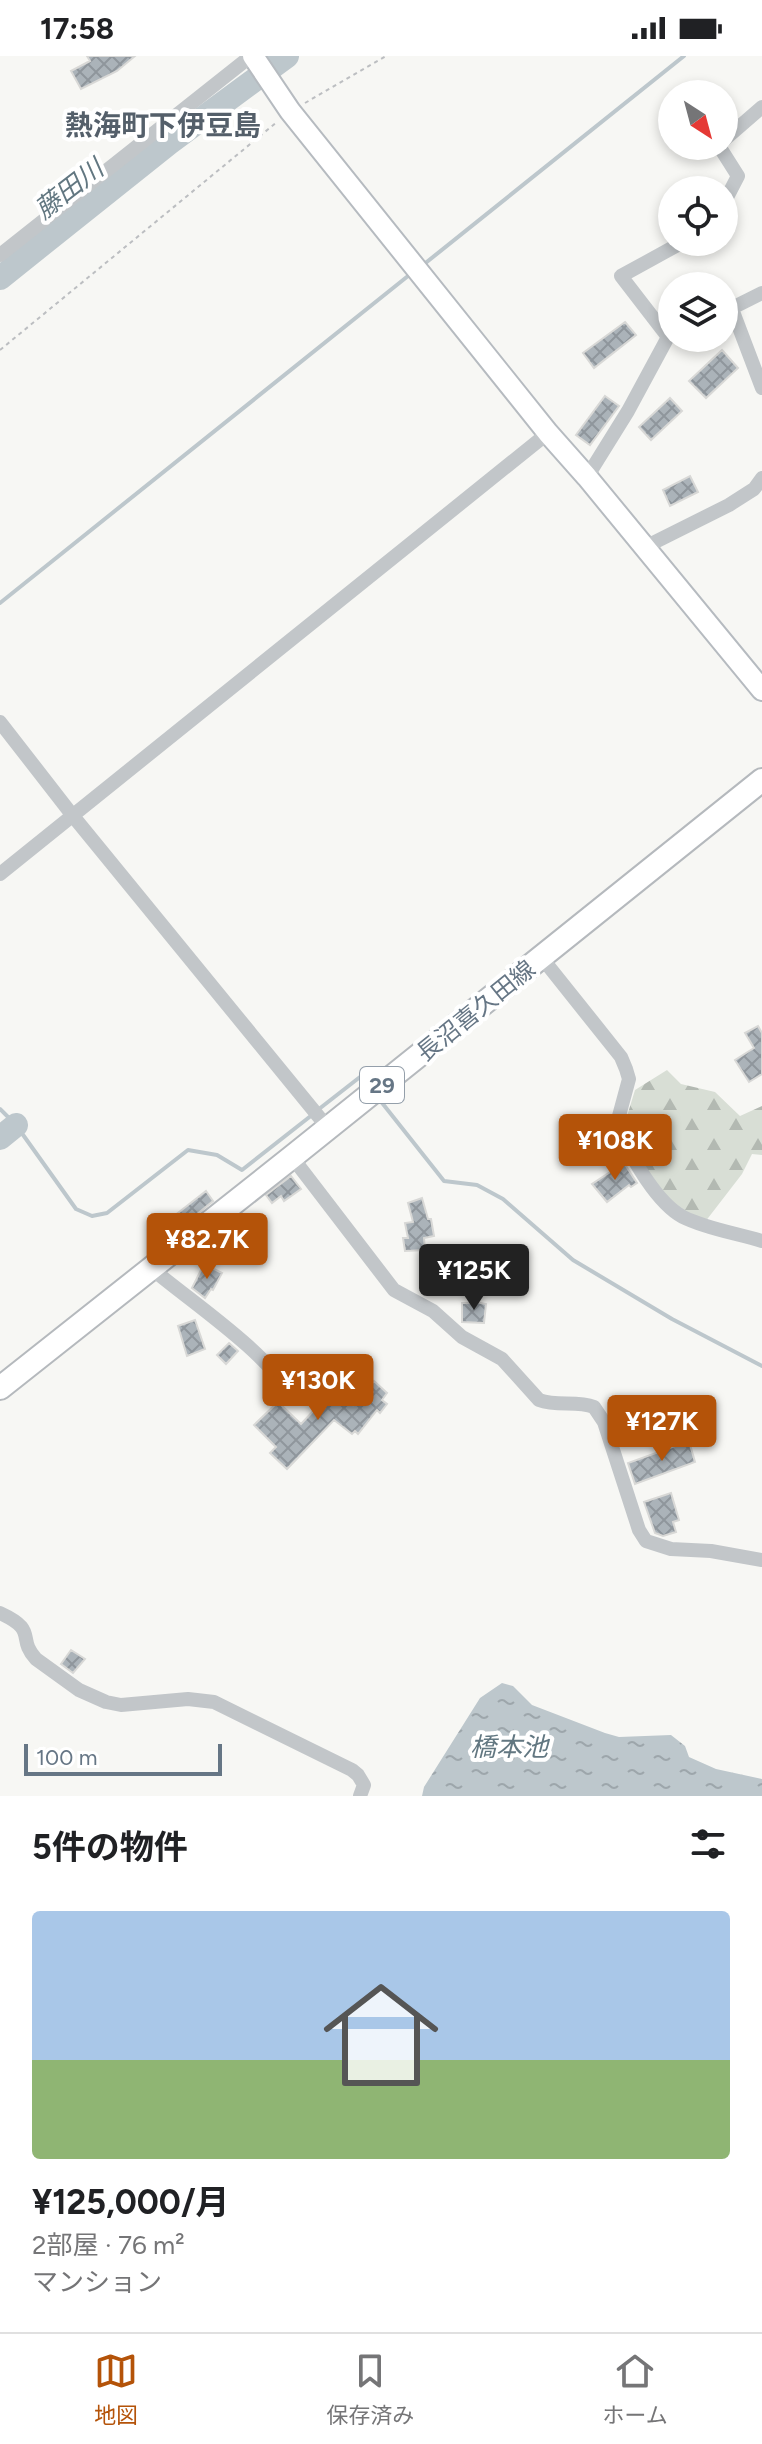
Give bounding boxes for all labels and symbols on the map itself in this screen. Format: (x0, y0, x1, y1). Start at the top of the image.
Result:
north arrow (658, 80, 738, 160)
district label: 熱海町下伊豆島 (65, 108, 261, 142)
water label: 藤田川 (28, 151, 112, 226)
street label: 長沼喜久田線 (411, 954, 541, 1067)
road number: 29 (360, 1067, 404, 1103)
pin: ¥108K (559, 1114, 671, 1182)
pin: ¥82.7K (142, 1213, 272, 1281)
pin: ¥125K (418, 1244, 530, 1312)
pin: ¥130K (262, 1354, 374, 1422)
pin: ¥127K (606, 1395, 718, 1463)
water label: 橋本池 (470, 1731, 551, 1763)
scale bar (24, 1740, 222, 1776)

